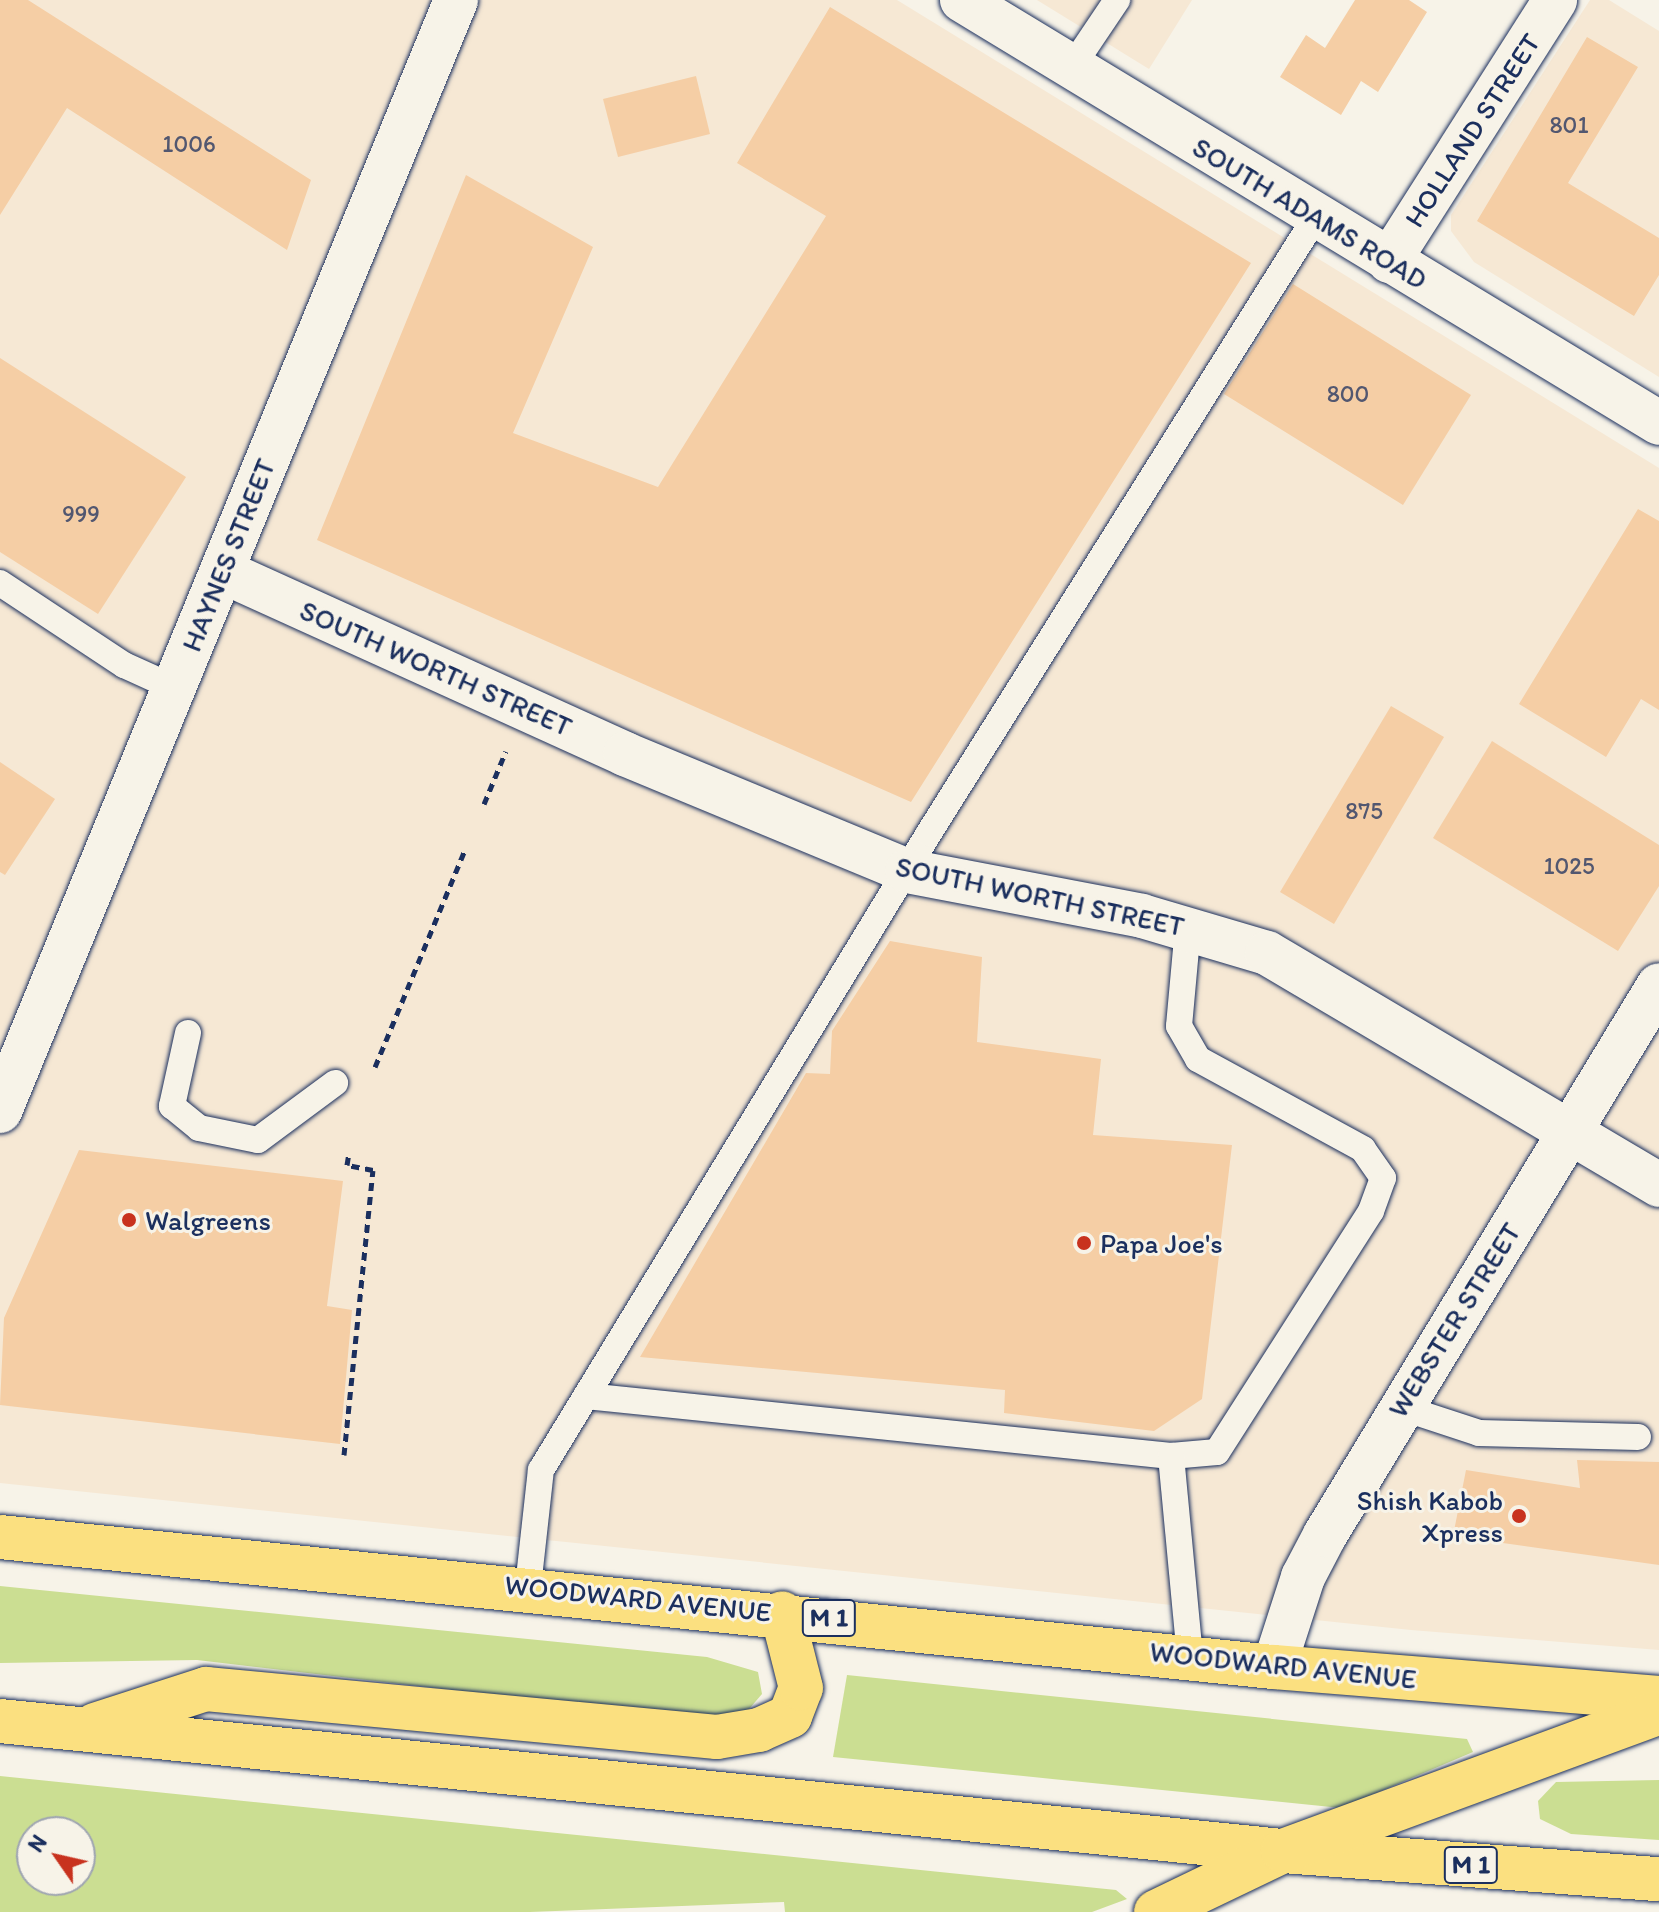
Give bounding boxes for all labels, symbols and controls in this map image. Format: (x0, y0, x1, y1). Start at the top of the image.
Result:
street label: HOLLAND STREET (1397, 27, 1547, 233)
house number: 801 (1549, 111, 1589, 139)
house number: 1006 (162, 130, 216, 158)
street label: SOUTH ADAMS ROAD (1187, 130, 1433, 296)
house number: 800 (1327, 380, 1369, 408)
street label: HAYNES STREET (174, 453, 282, 657)
house number: 999 (62, 500, 100, 528)
street label: SOUTH WORTH STREET (295, 593, 577, 743)
house number: 875 (1345, 797, 1383, 825)
street label: SOUTH WORTH STREET (893, 849, 1187, 943)
house number: 1025 (1543, 852, 1595, 880)
place label: Walgreens (145, 1203, 271, 1237)
marker: Walgreens (120, 1211, 138, 1229)
street label: WEBSTER STREET (1381, 1216, 1527, 1424)
place label: Papa Joe's (1100, 1226, 1223, 1260)
marker: Papa Joe's (1075, 1234, 1093, 1252)
place label: Shish Kabob Xpress (1356, 1483, 1503, 1549)
marker: Shish Kabob Xpress (1510, 1507, 1528, 1525)
street label: WOODWARD AVENUE (504, 1567, 772, 1629)
road number: M 1 (801, 1596, 857, 1640)
street label: WOODWARD AVENUE (1149, 1634, 1417, 1696)
north arrow (16, 1816, 96, 1896)
text: N (22, 1830, 53, 1857)
road number: M 1 (1443, 1843, 1499, 1887)

